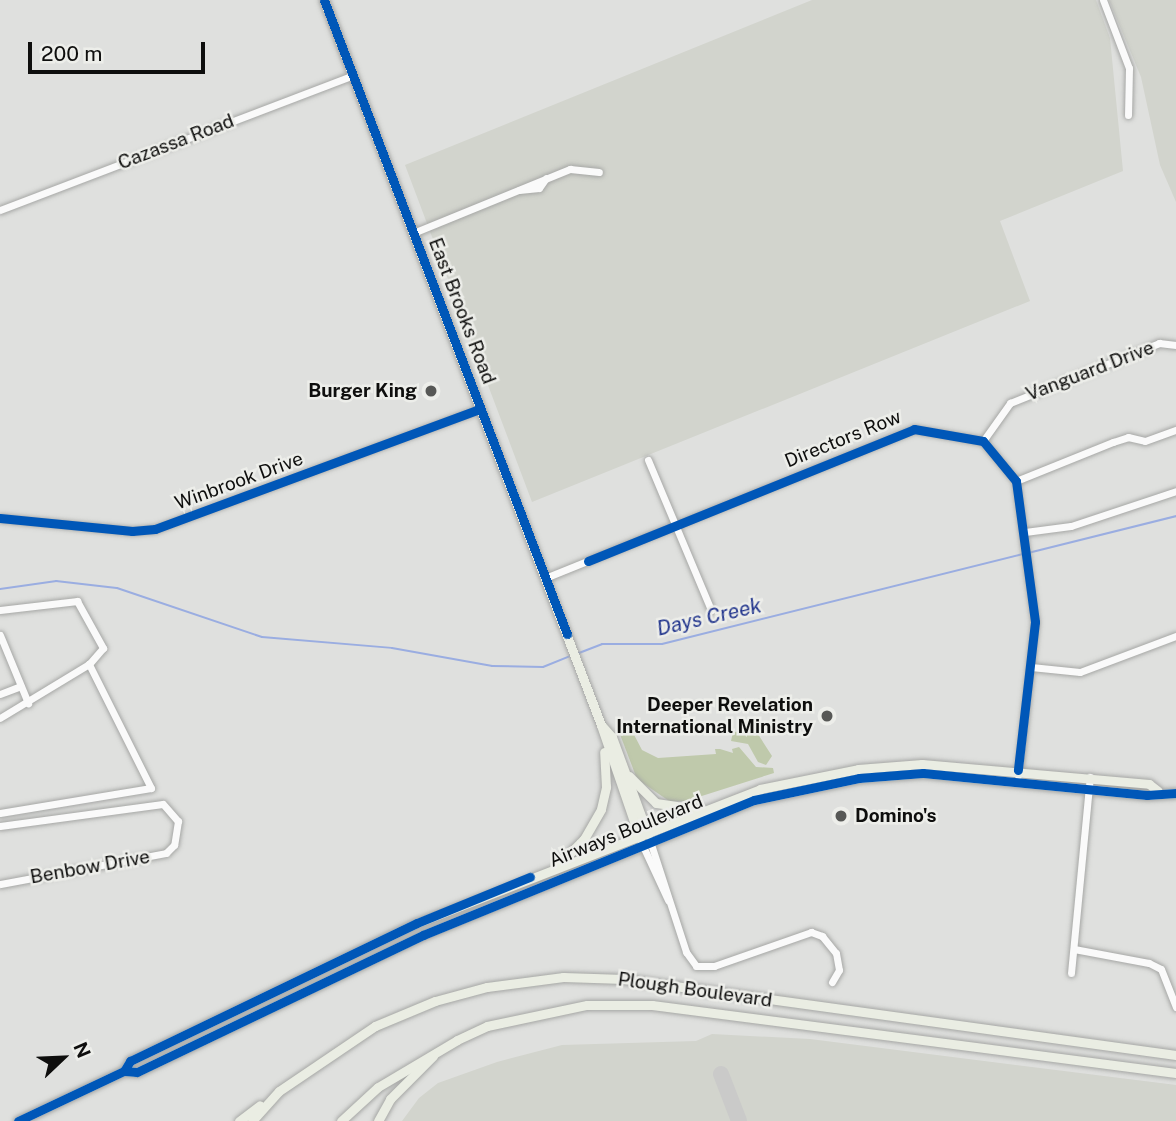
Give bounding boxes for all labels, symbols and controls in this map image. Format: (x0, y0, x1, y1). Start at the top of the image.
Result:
scale bar (32, 28, 208, 72)
text: 200 m (41, 41, 102, 66)
street label: Cazassa Road (115, 109, 237, 175)
street label: East Brooks Road (424, 235, 500, 387)
street label: Vanguard Drive (1023, 336, 1157, 406)
place label: Burger King (308, 380, 417, 402)
marker: Burger King (423, 383, 439, 399)
street label: Directors Row (782, 405, 904, 473)
street label: Winbrook Drive (172, 447, 306, 515)
water label: Days Creek (654, 593, 764, 641)
place label: Deeper Revelation International Ministry (616, 694, 813, 738)
marker: Deeper Revelation International Ministry (819, 708, 835, 724)
street label: Airways Boulevard (546, 790, 706, 872)
place label: Domino's (855, 805, 937, 827)
marker: Domino's (833, 808, 849, 824)
street label: Benbow Drive (28, 845, 152, 889)
street label: Plough Boulevard (616, 968, 774, 1012)
north arrow (28, 1023, 98, 1093)
text: N (69, 1039, 95, 1061)

